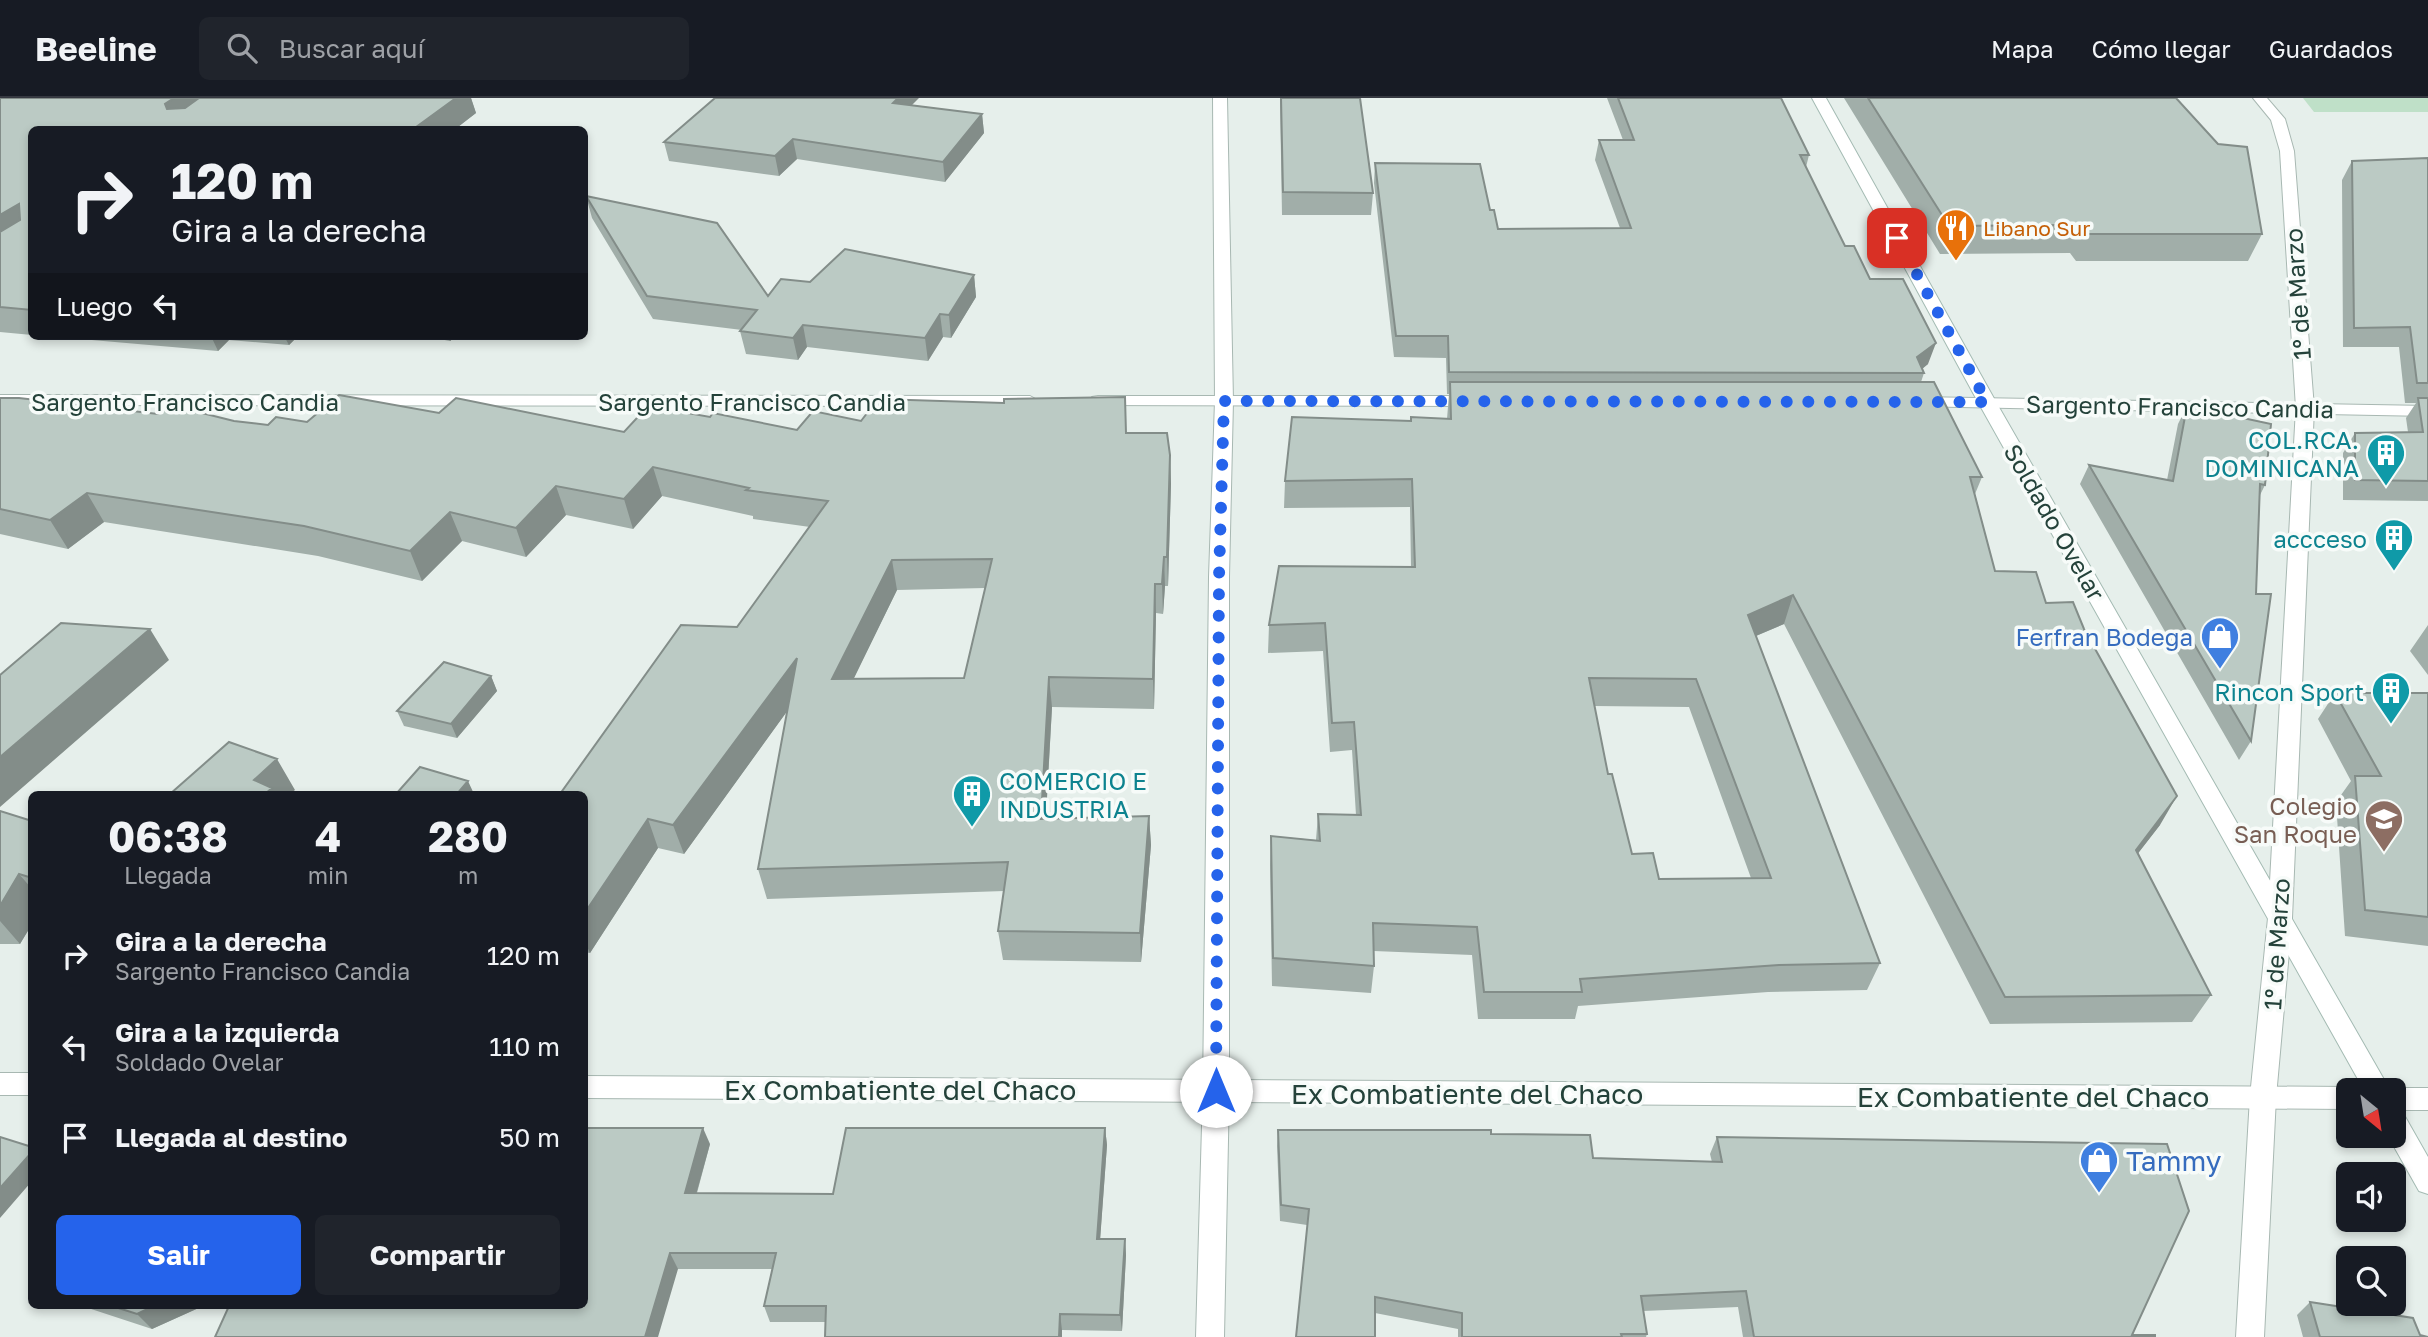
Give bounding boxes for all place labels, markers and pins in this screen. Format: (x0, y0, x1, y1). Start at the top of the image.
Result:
restaurant icon: Libano Sur (1935, 207, 1977, 262)
pin (1867, 208, 1927, 268)
place label: Libano Sur (1983, 215, 2090, 241)
place label: COL.RCA. DOMINICANA (2204, 425, 2359, 482)
building icon: COL.RCA. DOMINICANA (2365, 432, 2407, 487)
building icon: accceso (2373, 517, 2415, 572)
place label: accceso (2273, 524, 2367, 553)
shop icon: Ferfran Bodega (2199, 615, 2241, 670)
place label: Ferfran Bodega (2016, 622, 2193, 651)
building icon: Rincon Sport (2370, 670, 2412, 725)
place label: Rincon Sport (2214, 677, 2364, 706)
place label: COMERCIO E INDUSTRIA (999, 766, 1147, 823)
building icon: COMERCIO E INDUSTRIA (951, 773, 993, 828)
place label: Colegio San Roque (2234, 791, 2357, 848)
school or university icon: Colegio San Roque (2363, 798, 2405, 853)
shop icon: Tammy (2078, 1139, 2120, 1194)
place label: Tammy (2126, 1144, 2222, 1177)

